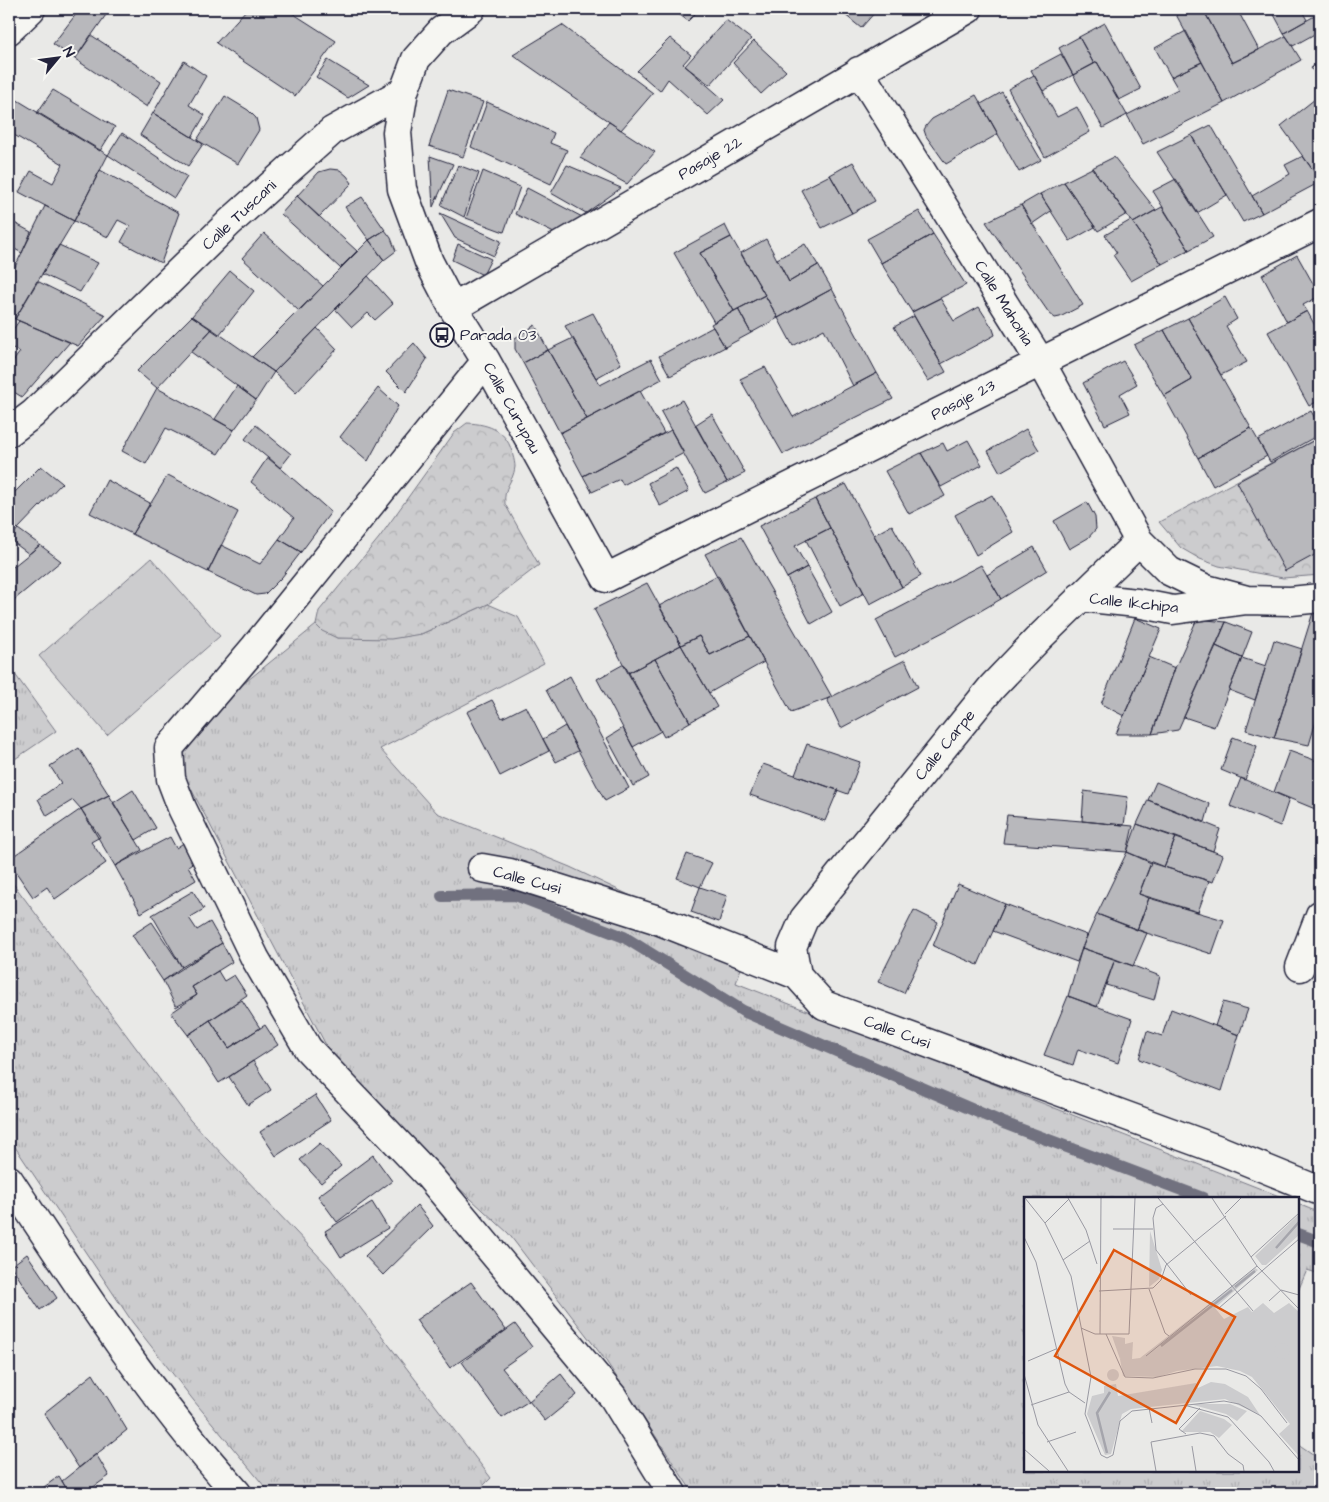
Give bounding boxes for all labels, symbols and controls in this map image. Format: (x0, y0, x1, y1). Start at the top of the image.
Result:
north arrow (32, 32, 82, 82)
text: N (58, 43, 79, 61)
street label: Pasaje 22 (674, 131, 746, 185)
street label: Calle Tuscani (197, 174, 281, 255)
street label: Calle Mahonia (969, 256, 1039, 350)
bus stop icon: Parada 03 (429, 322, 455, 348)
place label: Parada 03 (460, 324, 536, 346)
street label: Calle Curupau (478, 358, 546, 458)
street label: Pasaje 23 (927, 374, 999, 426)
street label: Calle Ikchipa (1088, 587, 1180, 619)
street label: Calle Carpe (910, 705, 981, 785)
street label: Calle Cusi (491, 860, 564, 900)
street label: Calle Cusi (861, 1010, 934, 1054)
inset map (1024, 1197, 1299, 1472)

